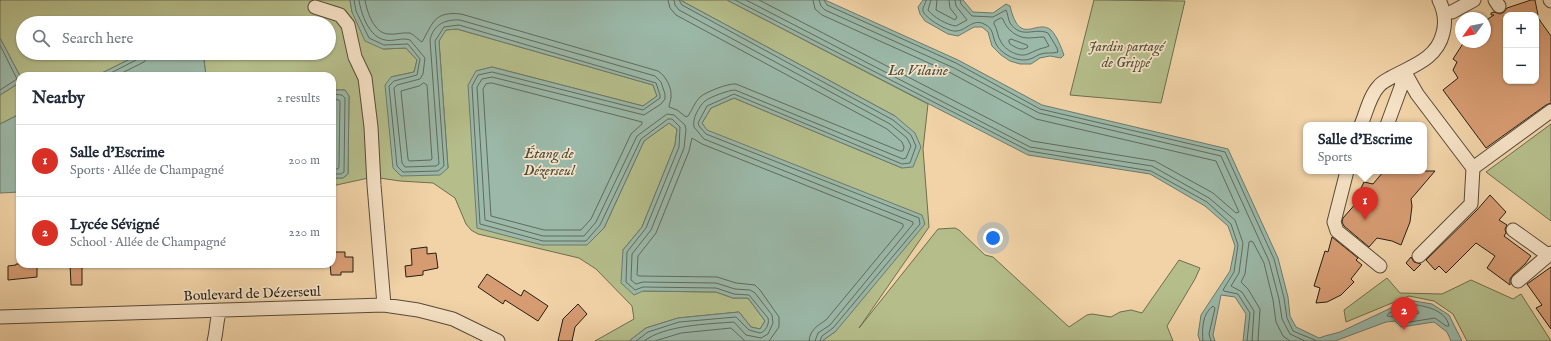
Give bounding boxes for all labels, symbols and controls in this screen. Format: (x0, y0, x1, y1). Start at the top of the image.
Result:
north arrow (1455, 12, 1491, 48)
map controls (1503, 12, 1539, 84)
button: + (1503, 12, 1539, 48)
search box (16, 16, 336, 60)
icon: search (30, 27, 52, 49)
text: Search here (62, 29, 133, 48)
park label: Jardin partagé de Grippé (1088, 38, 1166, 72)
button: − (1503, 48, 1539, 84)
water label: La Vilaine (887, 61, 948, 80)
text: Nearby (32, 88, 85, 109)
text: 2 results (276, 90, 320, 107)
popup (1303, 122, 1427, 174)
text: Salle d'Escrime (1318, 130, 1412, 149)
text: Salle d'Escrime (70, 143, 165, 162)
water label: Étang de Dézerseul (523, 144, 576, 180)
text: Sports (1318, 149, 1352, 166)
text: 1 (43, 152, 47, 169)
text: 200 m (288, 152, 320, 169)
text: Sports · Allée de Champagné (70, 162, 224, 179)
pin: 1 (1352, 187, 1378, 220)
text: Lycée Sévigné (70, 215, 159, 234)
text: 2 (42, 224, 48, 241)
text: 220 m (289, 224, 320, 241)
your location (983, 228, 1003, 248)
text: School · Allée de Champagné (70, 234, 226, 251)
street label: Boulevard de Dézerseul (183, 283, 321, 305)
pin: 2 (1391, 297, 1417, 330)

